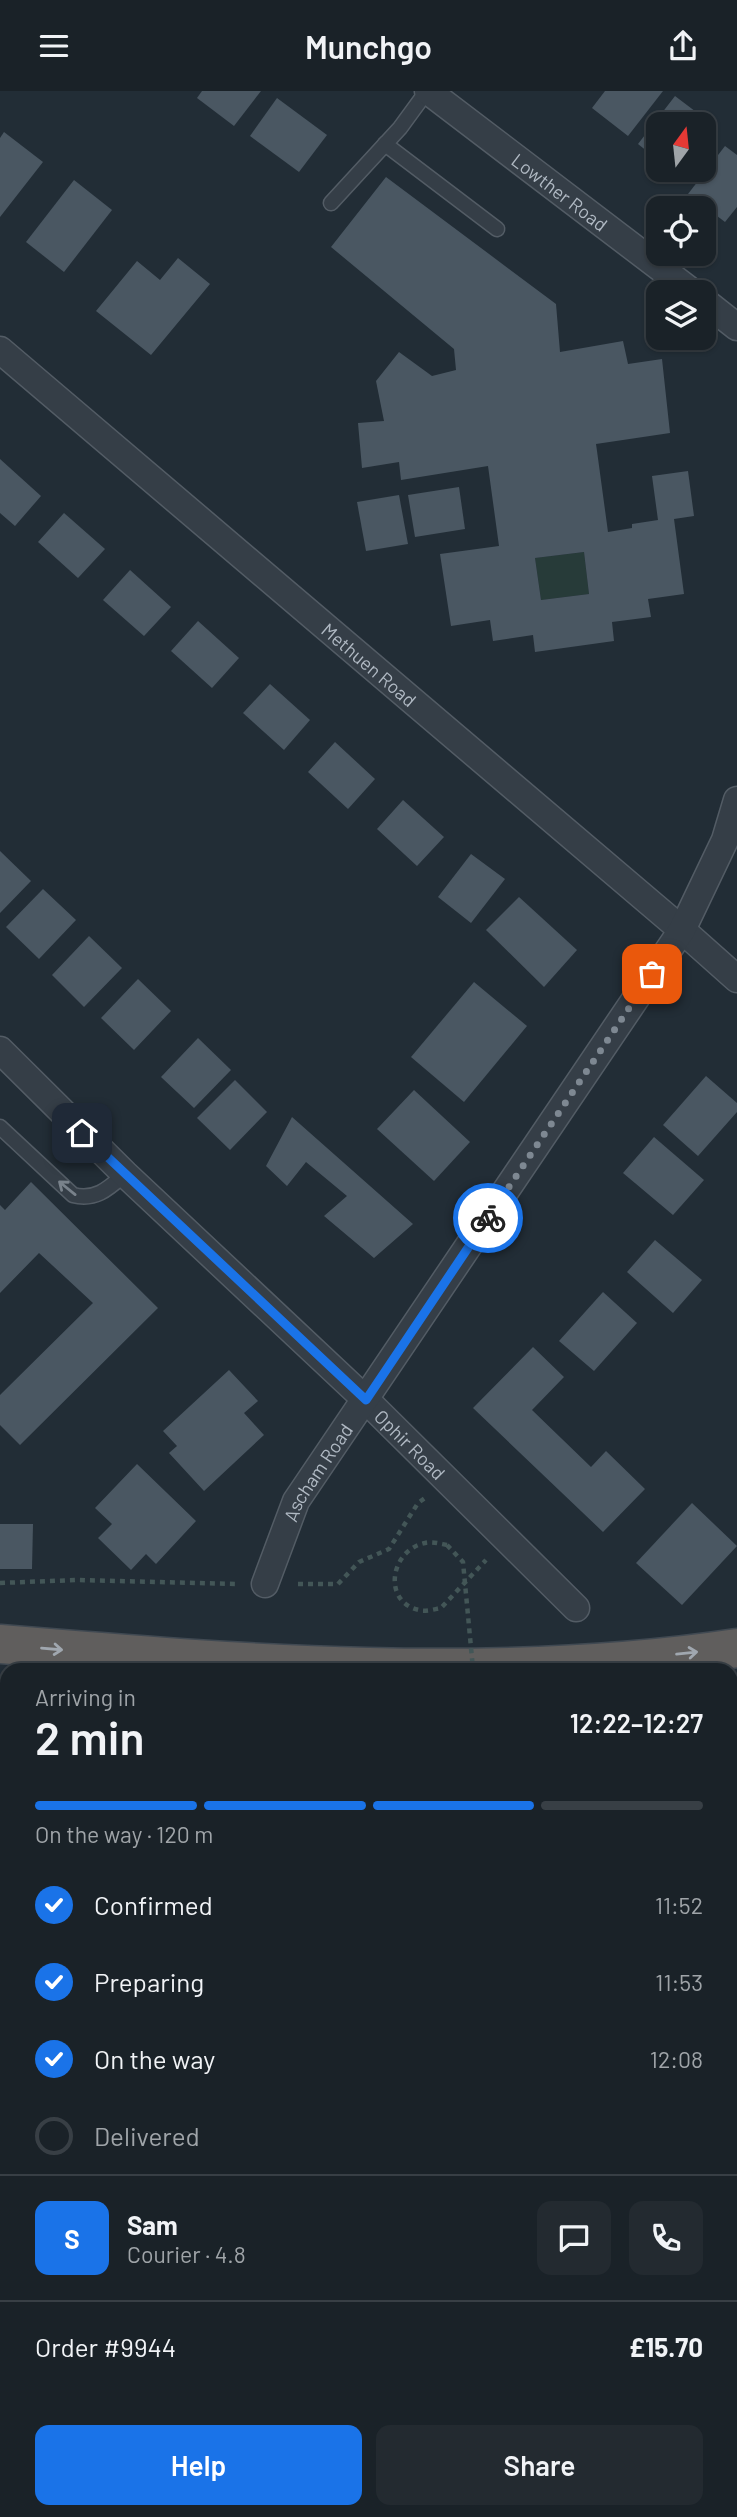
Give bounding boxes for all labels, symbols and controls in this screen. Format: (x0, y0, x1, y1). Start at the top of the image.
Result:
icon: menu (35, 27, 73, 65)
text: Munchgo (305, 27, 432, 65)
icon: share (664, 27, 702, 65)
north arrow (646, 112, 716, 182)
map controls (646, 112, 716, 350)
street label: Lowther Road (508, 148, 613, 235)
button: locate (646, 196, 716, 266)
button: layers (646, 280, 716, 350)
street label: Methuen Road (317, 617, 422, 711)
pin (622, 944, 682, 1004)
icon: bag (633, 955, 671, 993)
pin (52, 1103, 112, 1163)
icon: home (63, 1114, 101, 1152)
one-way arrow (58, 1181, 76, 1197)
courier (453, 1183, 523, 1253)
icon: bike (469, 1199, 507, 1237)
street label: Ophir Road (370, 1404, 451, 1484)
street label: Ascham Road (278, 1419, 357, 1524)
one-way arrow (41, 1643, 63, 1656)
one-way arrow (675, 1646, 698, 1659)
text: Arriving in (35, 1683, 136, 1711)
text: 12:22–12:27 (570, 1707, 703, 1738)
text: 2 min (35, 1709, 144, 1764)
text: On the way · 120 m (35, 1820, 213, 1848)
icon: check (35, 1886, 73, 1924)
text: Confirmed (94, 1889, 213, 1920)
text: 11:52 (655, 1891, 703, 1919)
icon: check (35, 1963, 73, 2001)
text: Preparing (94, 1966, 204, 1997)
text: 11:53 (655, 1968, 703, 1996)
icon: check (35, 2040, 73, 2078)
text: On the way (94, 2043, 215, 2074)
text: 12:08 (650, 2045, 703, 2073)
text: Delivered (94, 2120, 200, 2151)
button: chat (537, 2201, 611, 2275)
button: phone (629, 2201, 703, 2275)
text: Sam (127, 2209, 178, 2240)
text: S (64, 2223, 80, 2254)
text: Courier · 4.8 (127, 2240, 246, 2268)
text: Order #9944 (35, 2331, 176, 2362)
text: £15.70 (629, 2331, 703, 2362)
button: Help (35, 2425, 362, 2505)
button: Share (376, 2425, 703, 2505)

